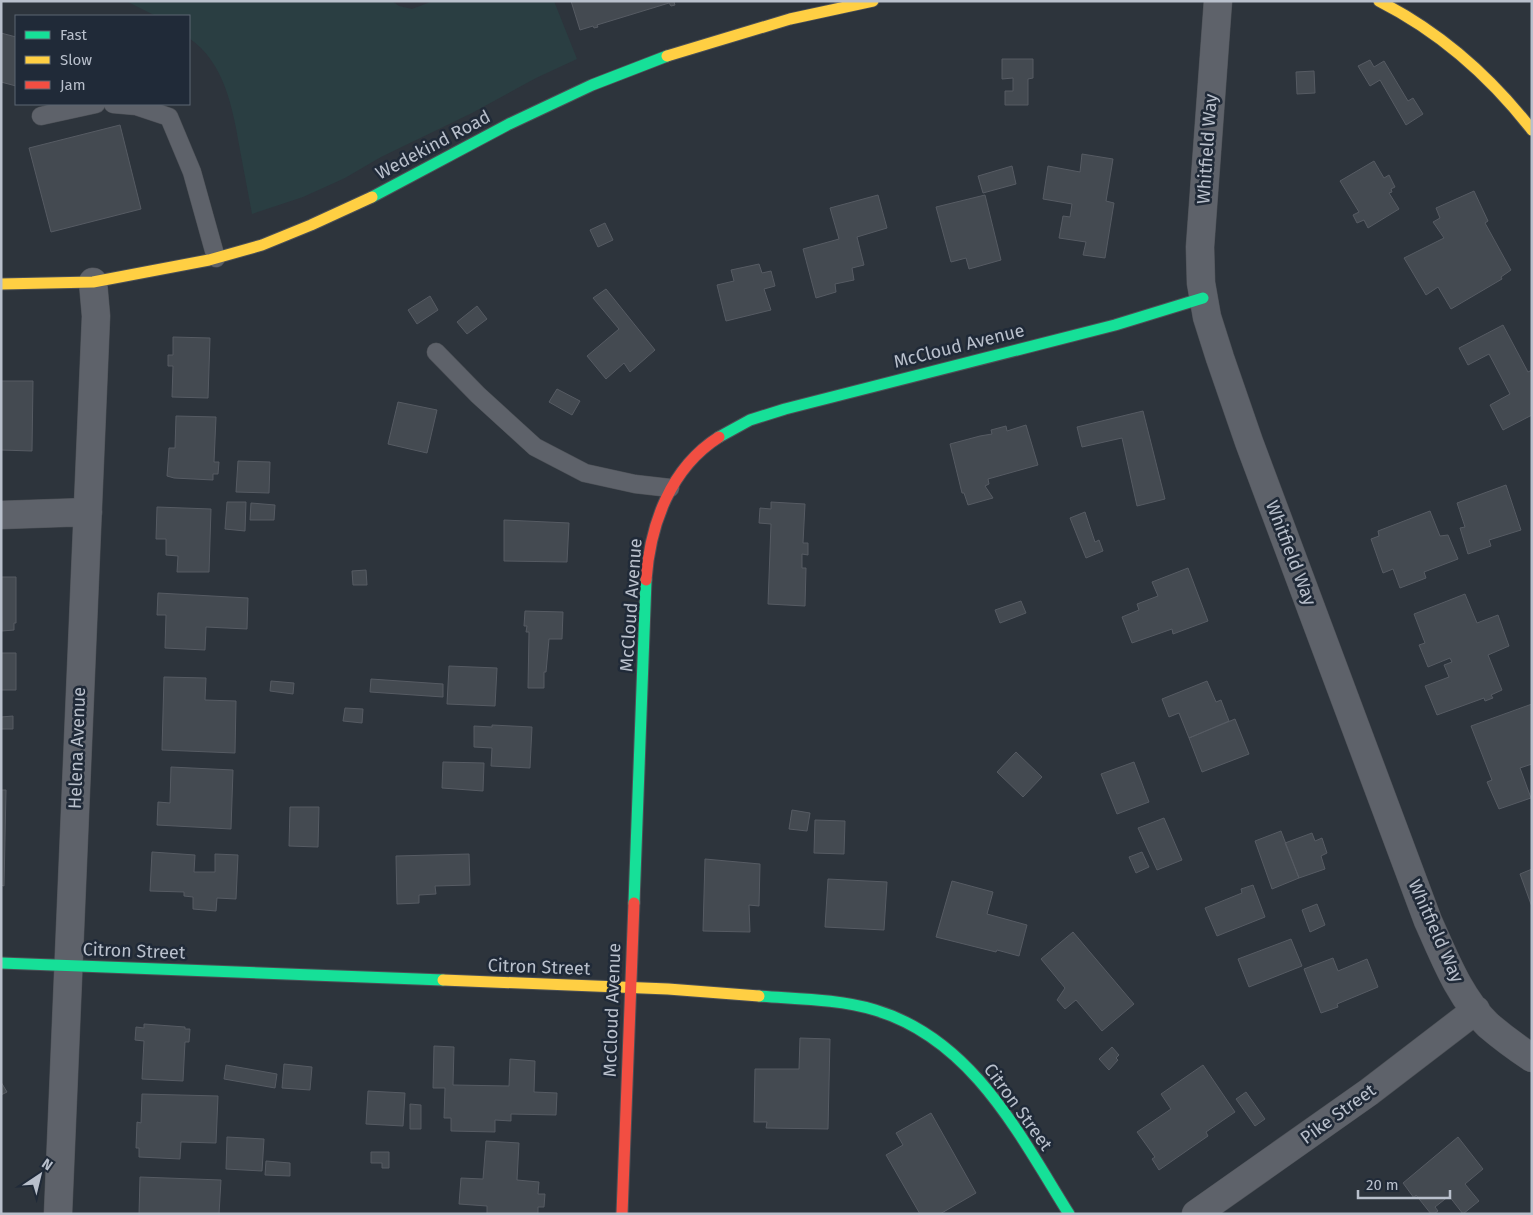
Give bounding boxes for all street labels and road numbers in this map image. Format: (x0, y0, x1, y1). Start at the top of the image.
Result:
street label: Whitfield Way (1192, 93, 1222, 205)
street label: Wedekind Road (372, 105, 494, 185)
street label: McCloud Avenue (891, 319, 1027, 373)
street label: Whitfield Way (1261, 497, 1321, 609)
street label: McCloud Avenue (615, 537, 647, 673)
street label: Helena Avenue (64, 687, 90, 809)
street label: Whitfield Way (1403, 876, 1469, 986)
street label: Citron Street (82, 938, 186, 964)
street label: McCloud Avenue (599, 943, 625, 1077)
street label: Citron Street (487, 954, 591, 980)
street label: Citron Street (979, 1059, 1057, 1155)
street label: Pike Street (1296, 1079, 1380, 1149)

